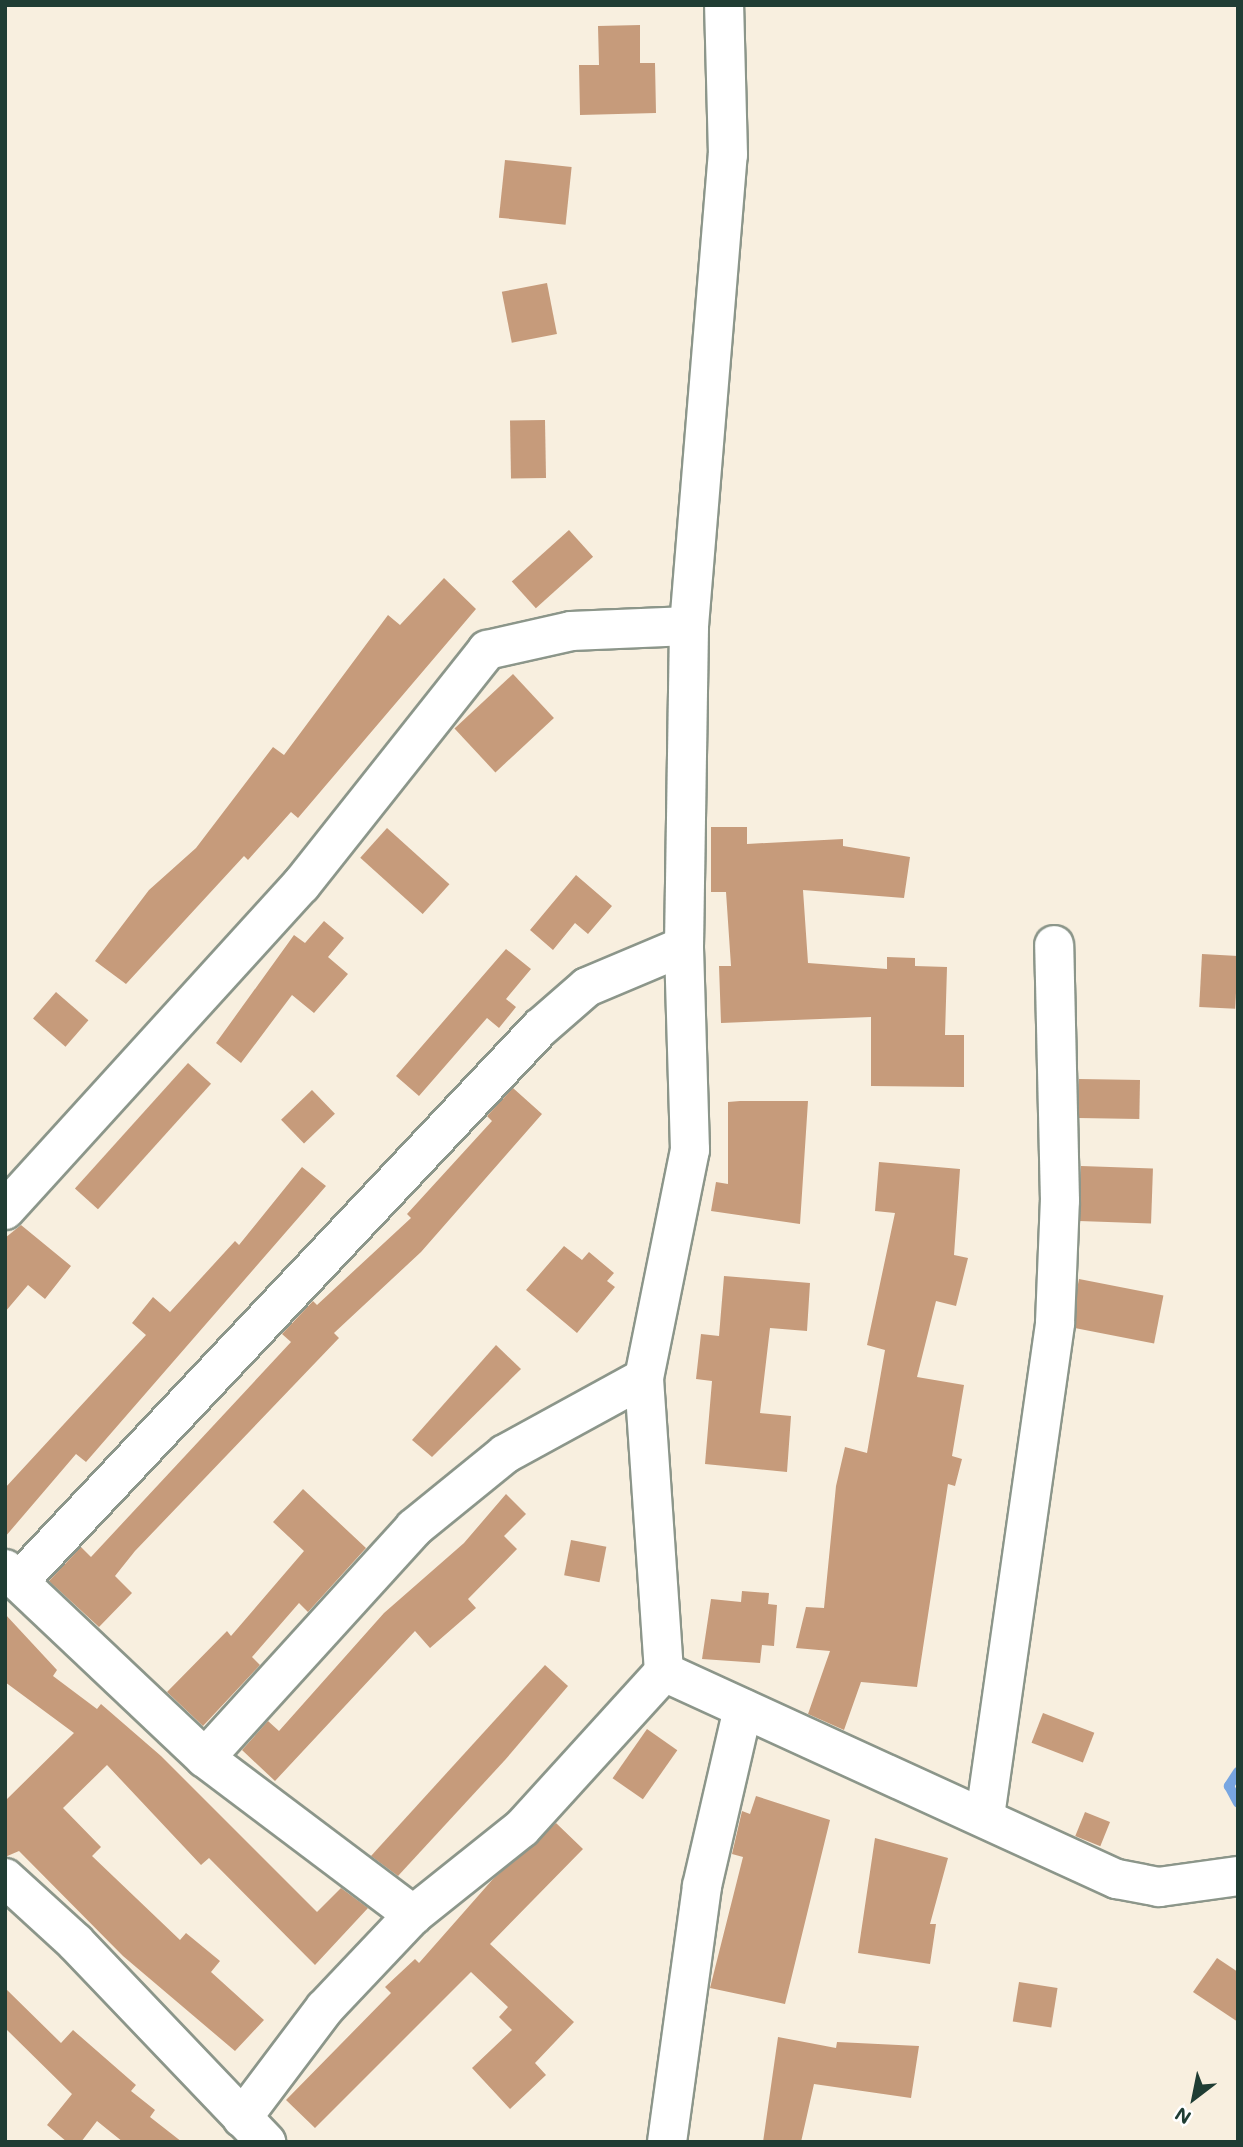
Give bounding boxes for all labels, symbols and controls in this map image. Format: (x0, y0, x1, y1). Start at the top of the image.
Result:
north arrow (1159, 2063, 1229, 2133)
text: N (1170, 2102, 1195, 2131)

